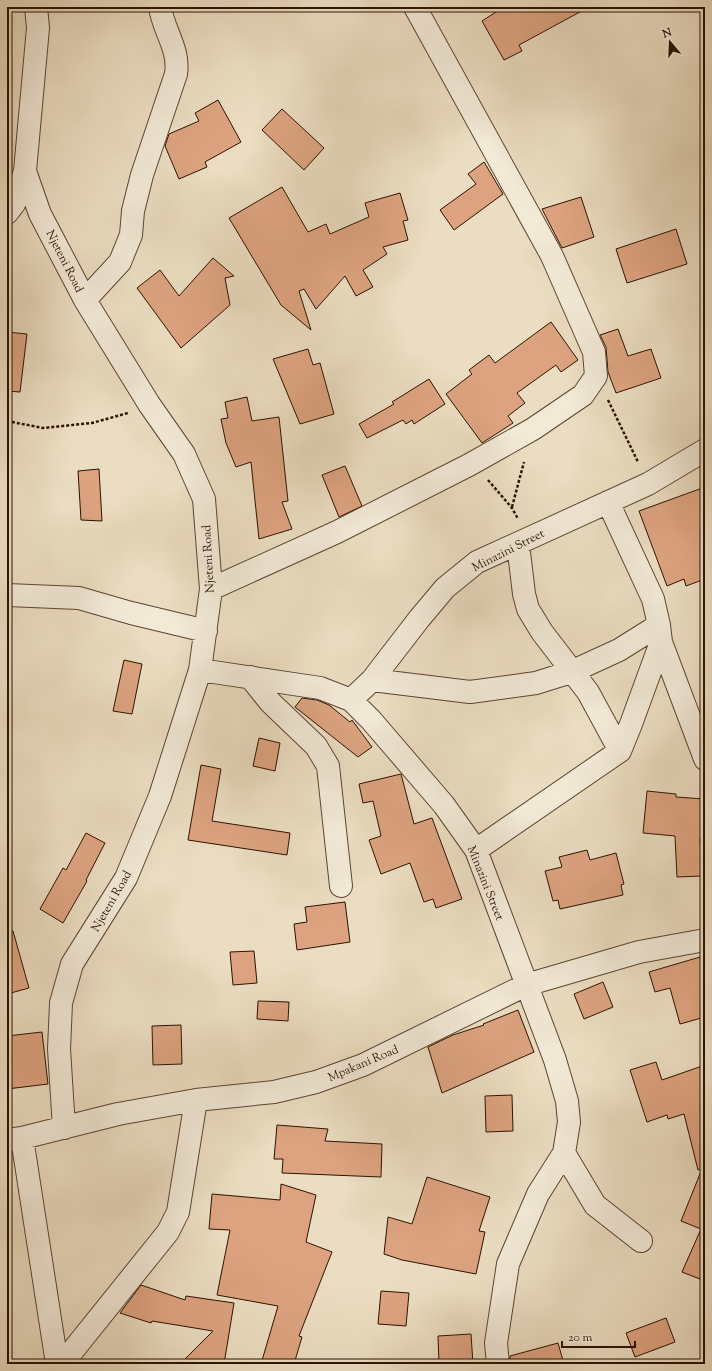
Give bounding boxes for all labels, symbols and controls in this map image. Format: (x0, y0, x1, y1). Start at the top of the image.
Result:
north arrow (650, 22, 690, 62)
text: N (659, 24, 674, 43)
street label: Njeteni Road (41, 227, 88, 296)
street label: Njeteni Road (198, 524, 220, 593)
street label: Minazini Street (469, 525, 548, 577)
street label: Minazini Street (462, 843, 508, 923)
street label: Njeteni Road (87, 867, 137, 936)
street label: Mpakani Road (325, 1041, 402, 1087)
scale bar (562, 1323, 635, 1349)
text: 20 m (568, 1329, 593, 1347)

